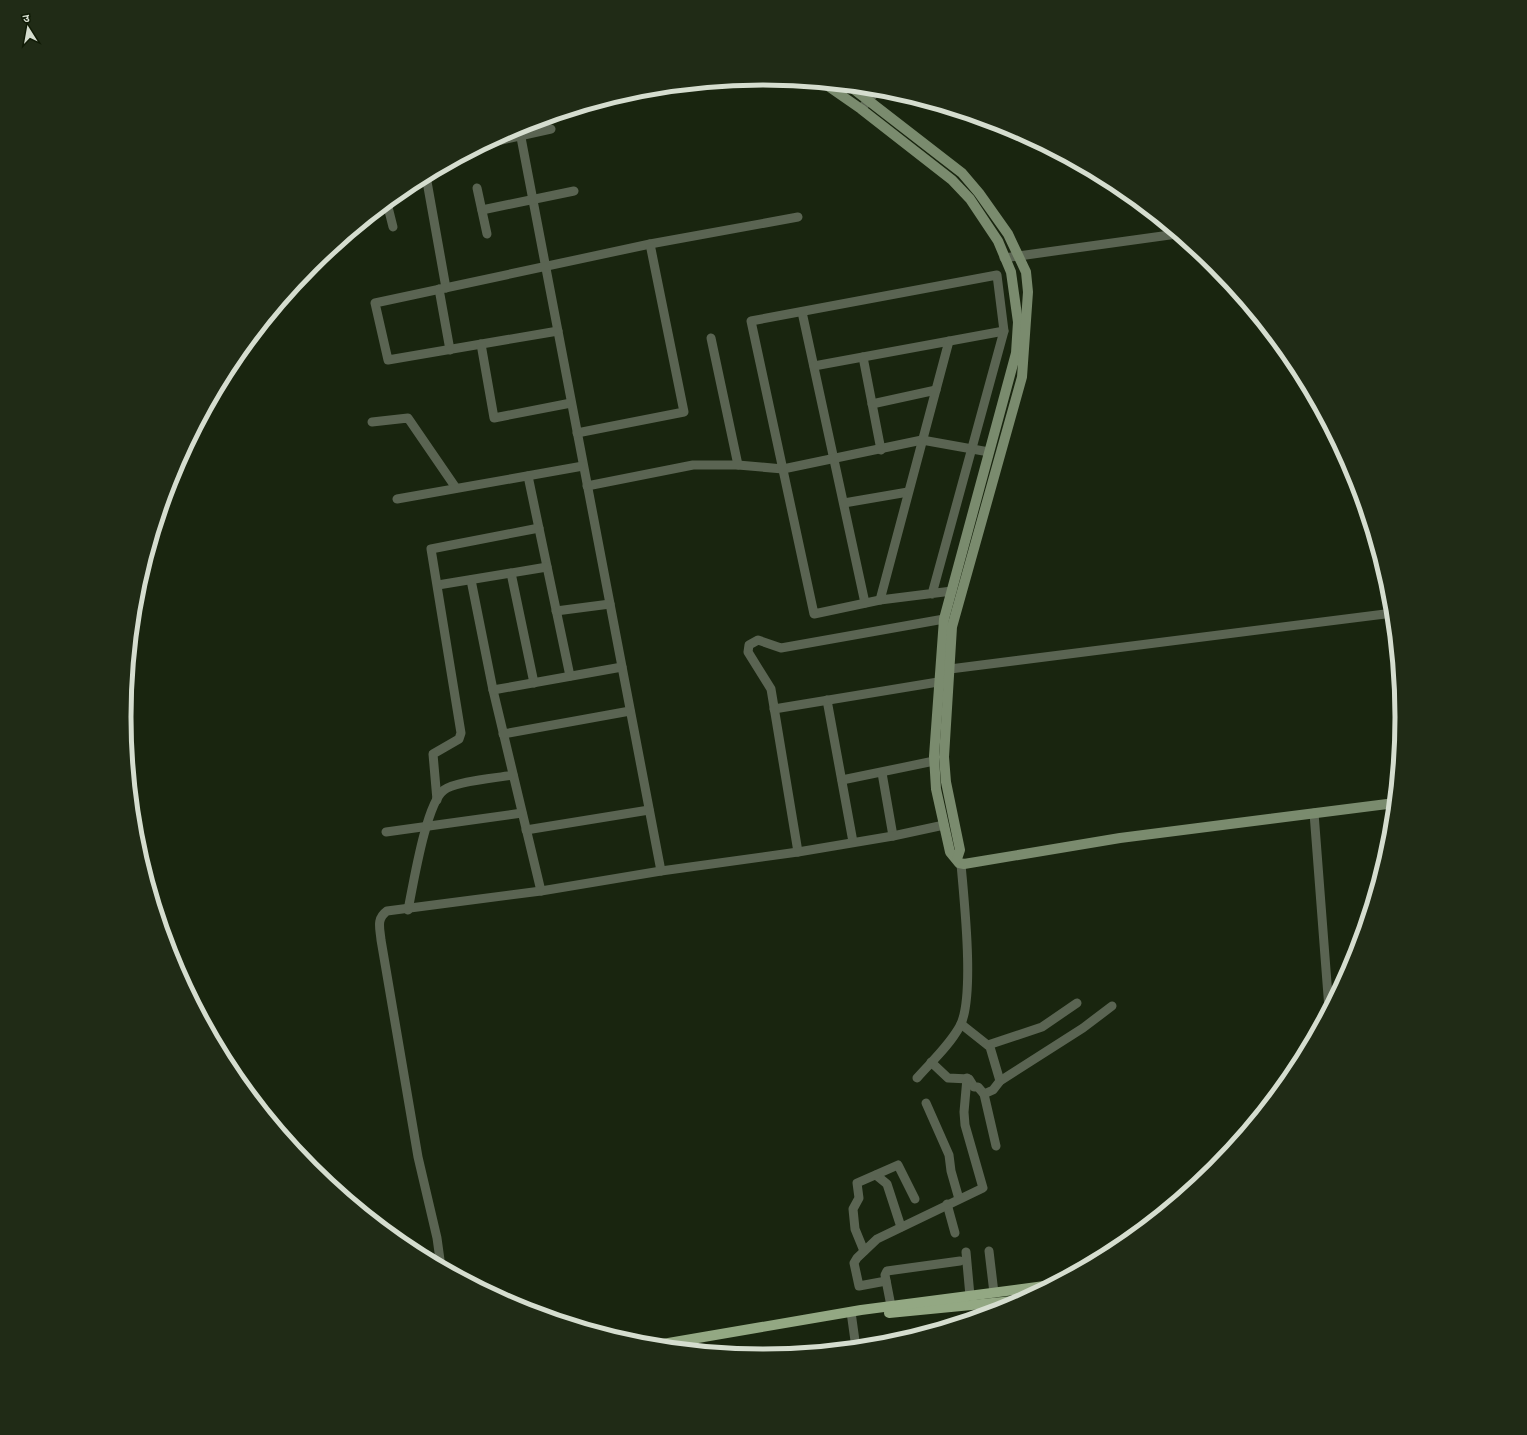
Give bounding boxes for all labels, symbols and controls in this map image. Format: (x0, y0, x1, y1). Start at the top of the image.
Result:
north arrow (8, 8, 48, 48)
text: उ (22, 11, 31, 26)

